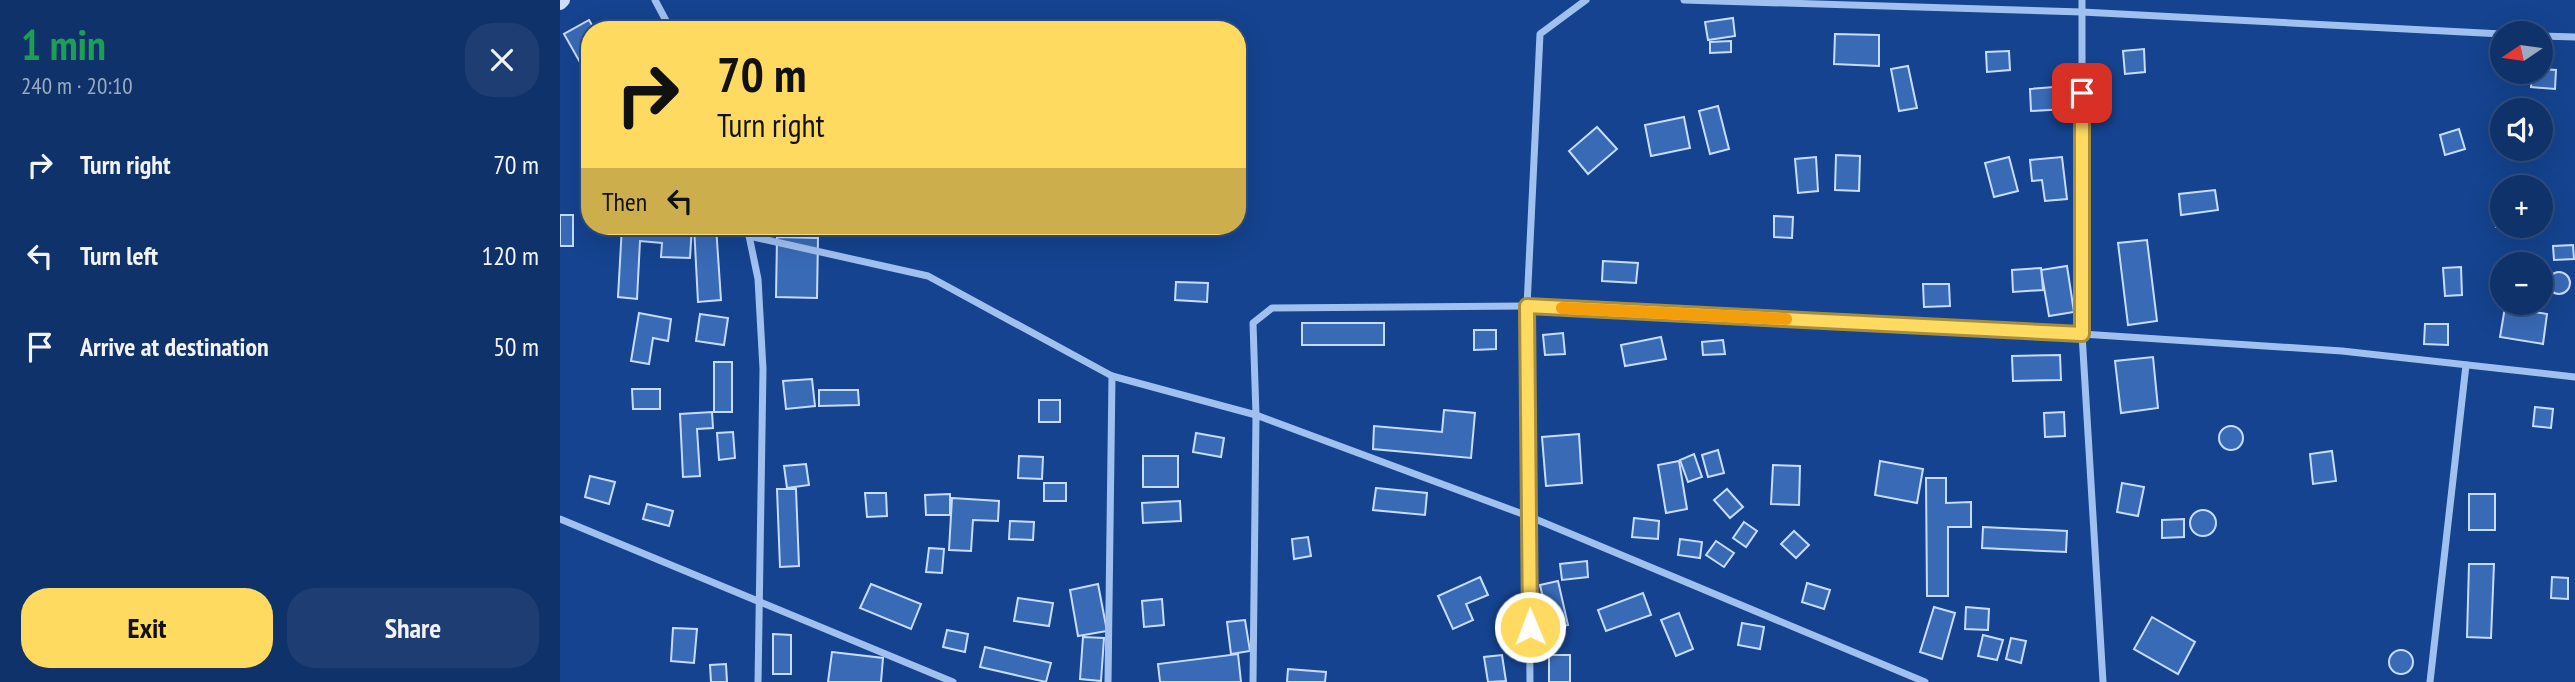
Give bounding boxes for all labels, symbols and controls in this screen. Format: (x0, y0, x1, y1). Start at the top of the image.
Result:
text: 1 min (21, 17, 106, 72)
north arrow (2490, 21, 2553, 84)
map controls (2490, 21, 2553, 315)
button: close (465, 23, 539, 97)
text: 70 m (717, 42, 806, 106)
icon: right (602, 49, 693, 140)
pin (2052, 63, 2112, 123)
text: 240 m · 20:10 (21, 71, 133, 100)
icon: arrive (2063, 74, 2101, 112)
button: sound (2490, 98, 2553, 161)
text: Turn right (717, 104, 825, 146)
icon: right (21, 146, 59, 184)
text: Turn right (80, 148, 171, 181)
text: 70 m (493, 148, 539, 181)
button: + (2490, 175, 2553, 238)
icon: left (661, 182, 699, 220)
text: Then (602, 185, 647, 218)
icon: left (21, 237, 59, 275)
text: Turn left (80, 239, 158, 272)
text: 120 m (481, 239, 539, 272)
button: − (2490, 252, 2553, 315)
icon: arrive (21, 328, 59, 366)
text: Arrive at destination (80, 330, 269, 363)
text: 50 m (493, 330, 539, 363)
button: Exit (21, 588, 273, 668)
button: Share (287, 588, 539, 668)
position arrow (1493, 590, 1567, 664)

